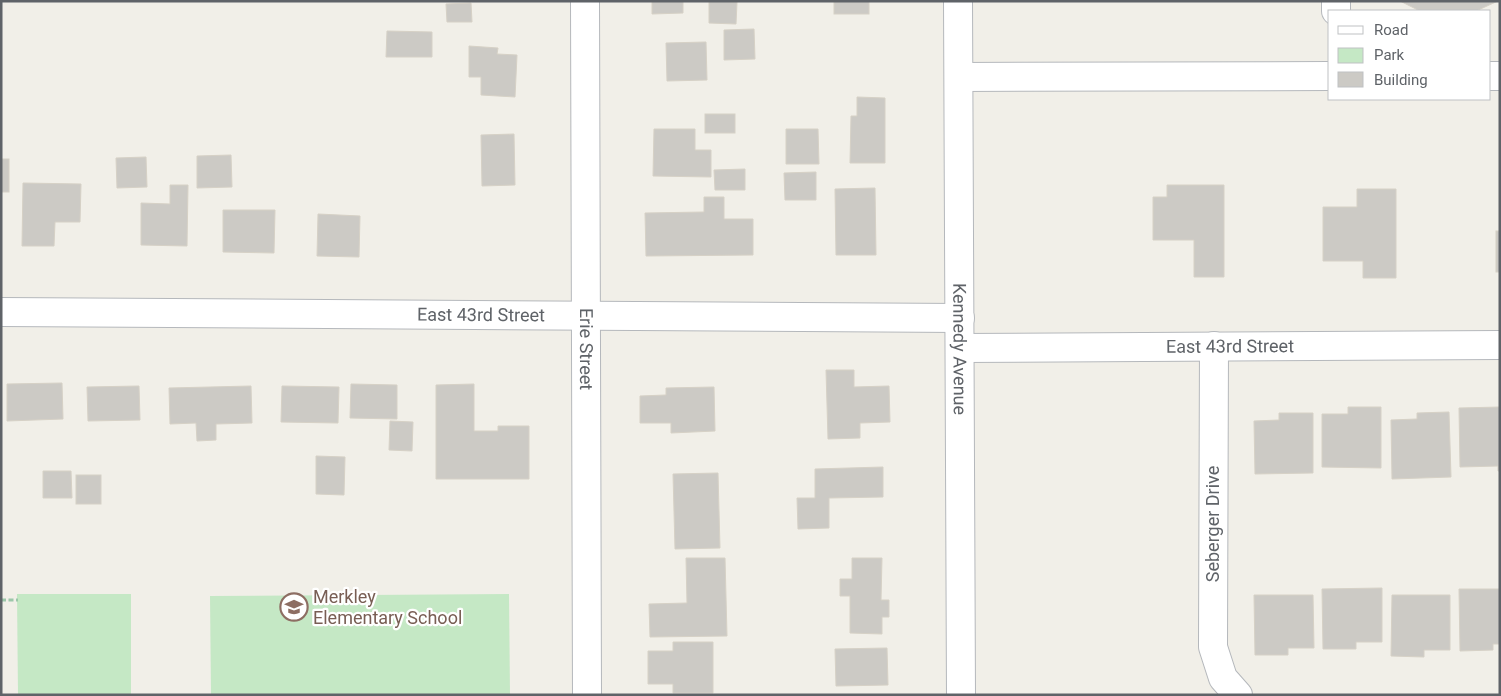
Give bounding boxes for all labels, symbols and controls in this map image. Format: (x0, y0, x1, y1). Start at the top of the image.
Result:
legend (1328, 10, 1491, 100)
text: Road (1374, 21, 1408, 39)
text: Park (1374, 46, 1405, 64)
text: Building (1374, 71, 1428, 89)
street label: Kennedy Avenue (949, 283, 971, 415)
street label: East 43rd Street (417, 304, 545, 325)
street label: Erie Street (576, 308, 597, 390)
street label: East 43rd Street (1166, 335, 1294, 357)
street label: Seberger Drive (1202, 466, 1223, 582)
place label: Merkley Elementary School (313, 586, 462, 628)
school or university icon: Merkley Elementary School (279, 592, 309, 622)

